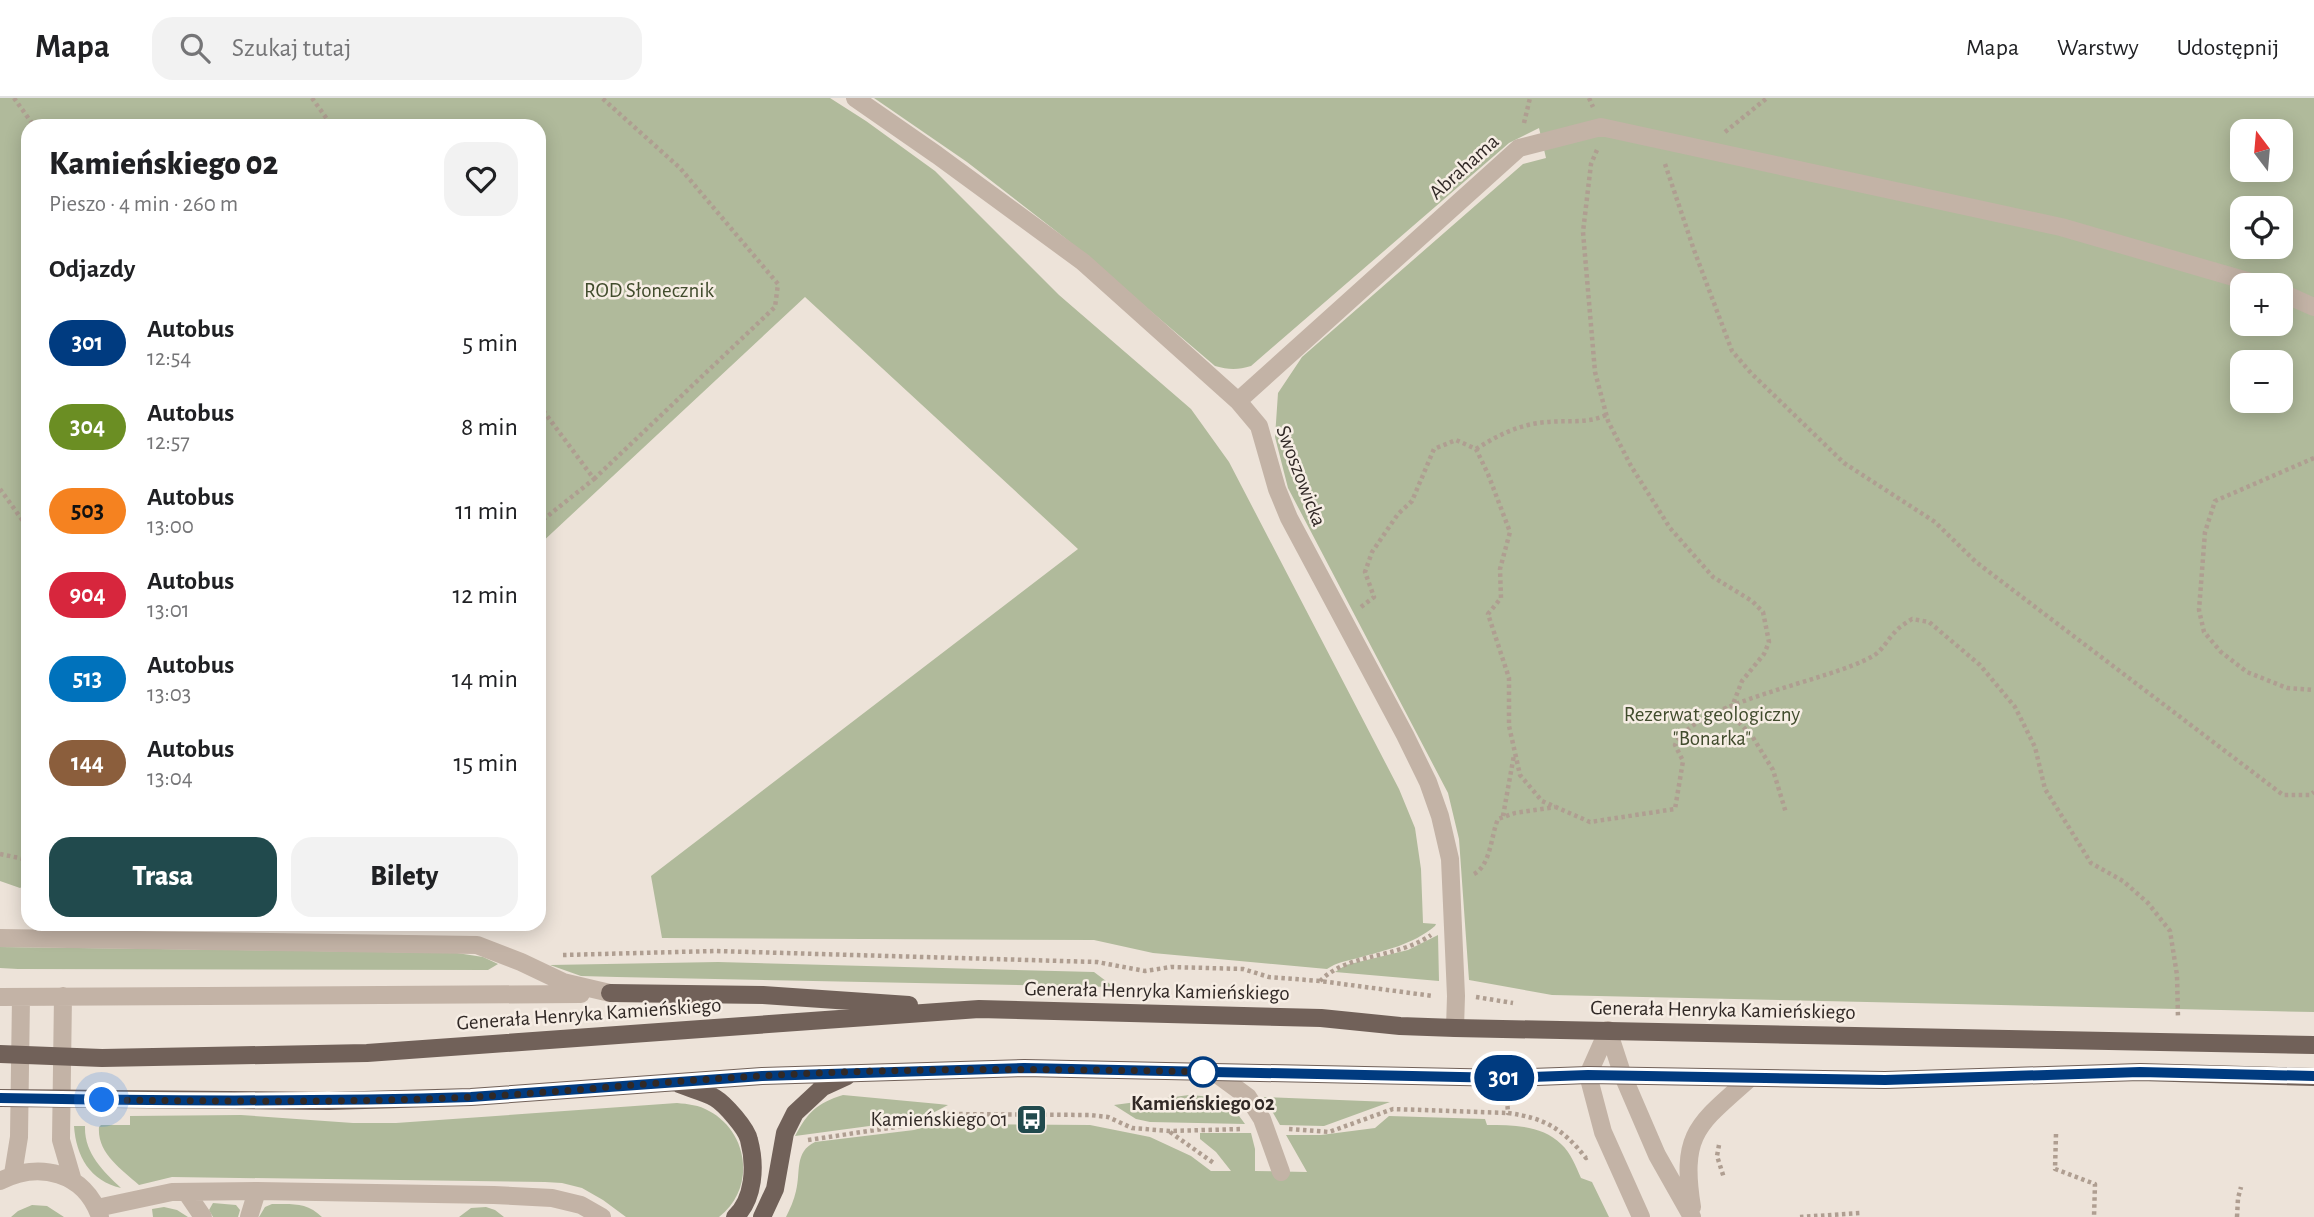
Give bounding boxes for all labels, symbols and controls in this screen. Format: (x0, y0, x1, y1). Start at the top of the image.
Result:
search box (152, 17, 642, 80)
icon: search (176, 29, 214, 67)
text: Mapa (35, 31, 110, 64)
text: Szukaj tutaj (232, 35, 351, 61)
text: Mapa (1966, 36, 2019, 60)
text: Warstwy (2057, 36, 2139, 60)
text: Udostępnij (2177, 36, 2279, 60)
north arrow (2230, 119, 2292, 182)
map controls (2230, 119, 2293, 413)
street label: Abrahama (1425, 130, 1503, 204)
button: heart (444, 142, 518, 216)
text: Kamieńskiego 02 (49, 148, 278, 181)
text: Pieszo · 4 min · 260 m (49, 193, 238, 216)
button: locate (2230, 196, 2293, 259)
text: Odjazdy (49, 256, 135, 282)
button: + (2230, 273, 2293, 336)
park label: ROD Słonecznik (584, 280, 714, 301)
text: Autobus (147, 316, 234, 342)
text: 5 min (462, 330, 518, 356)
text: 301 (72, 331, 103, 355)
text: 12:54 (147, 347, 191, 370)
button: − (2230, 350, 2293, 413)
text: Autobus (147, 400, 234, 426)
text: 8 min (461, 414, 518, 440)
text: 304 (70, 415, 105, 439)
street label: Swoszowicka (1272, 423, 1330, 530)
text: 12:57 (147, 431, 190, 454)
text: Autobus (147, 484, 234, 510)
text: 11 min (455, 498, 518, 524)
text: 503 (71, 499, 104, 523)
text: 13:00 (147, 515, 194, 538)
text: Autobus (147, 568, 234, 594)
text: 12 min (452, 582, 518, 608)
text: 904 (69, 583, 106, 607)
text: 13:01 (147, 599, 190, 622)
text: Autobus (147, 652, 234, 678)
text: 14 min (452, 666, 518, 692)
text: 513 (73, 667, 102, 691)
text: 13:03 (147, 683, 191, 706)
park label: Rezerwat geologiczny "Bonarka" (1624, 704, 1800, 749)
text: Autobus (147, 736, 234, 762)
text: 15 min (453, 750, 518, 776)
text: 144 (71, 751, 104, 775)
text: 13:04 (147, 767, 193, 790)
button: Trasa (49, 837, 277, 917)
button: Bilety (291, 837, 518, 917)
street label: Generała Henryka Kamieńskiego (1024, 978, 1290, 1004)
street label: Generała Henryka Kamieńskiego (456, 994, 722, 1034)
street label: Generała Henryka Kamieńskiego (1590, 997, 1856, 1023)
line badge: 301 (1464, 1055, 1544, 1101)
marker: Kamieńskiego 02 (1188, 1057, 1218, 1087)
text: 301 (1488, 1066, 1520, 1090)
your location (84, 1082, 119, 1117)
place label: Kamieńskiego 02 (1131, 1093, 1275, 1114)
bus stop icon: Kamieńskiego 01 (1014, 1102, 1048, 1136)
place label: Kamieńskiego 01 (871, 1109, 1008, 1130)

